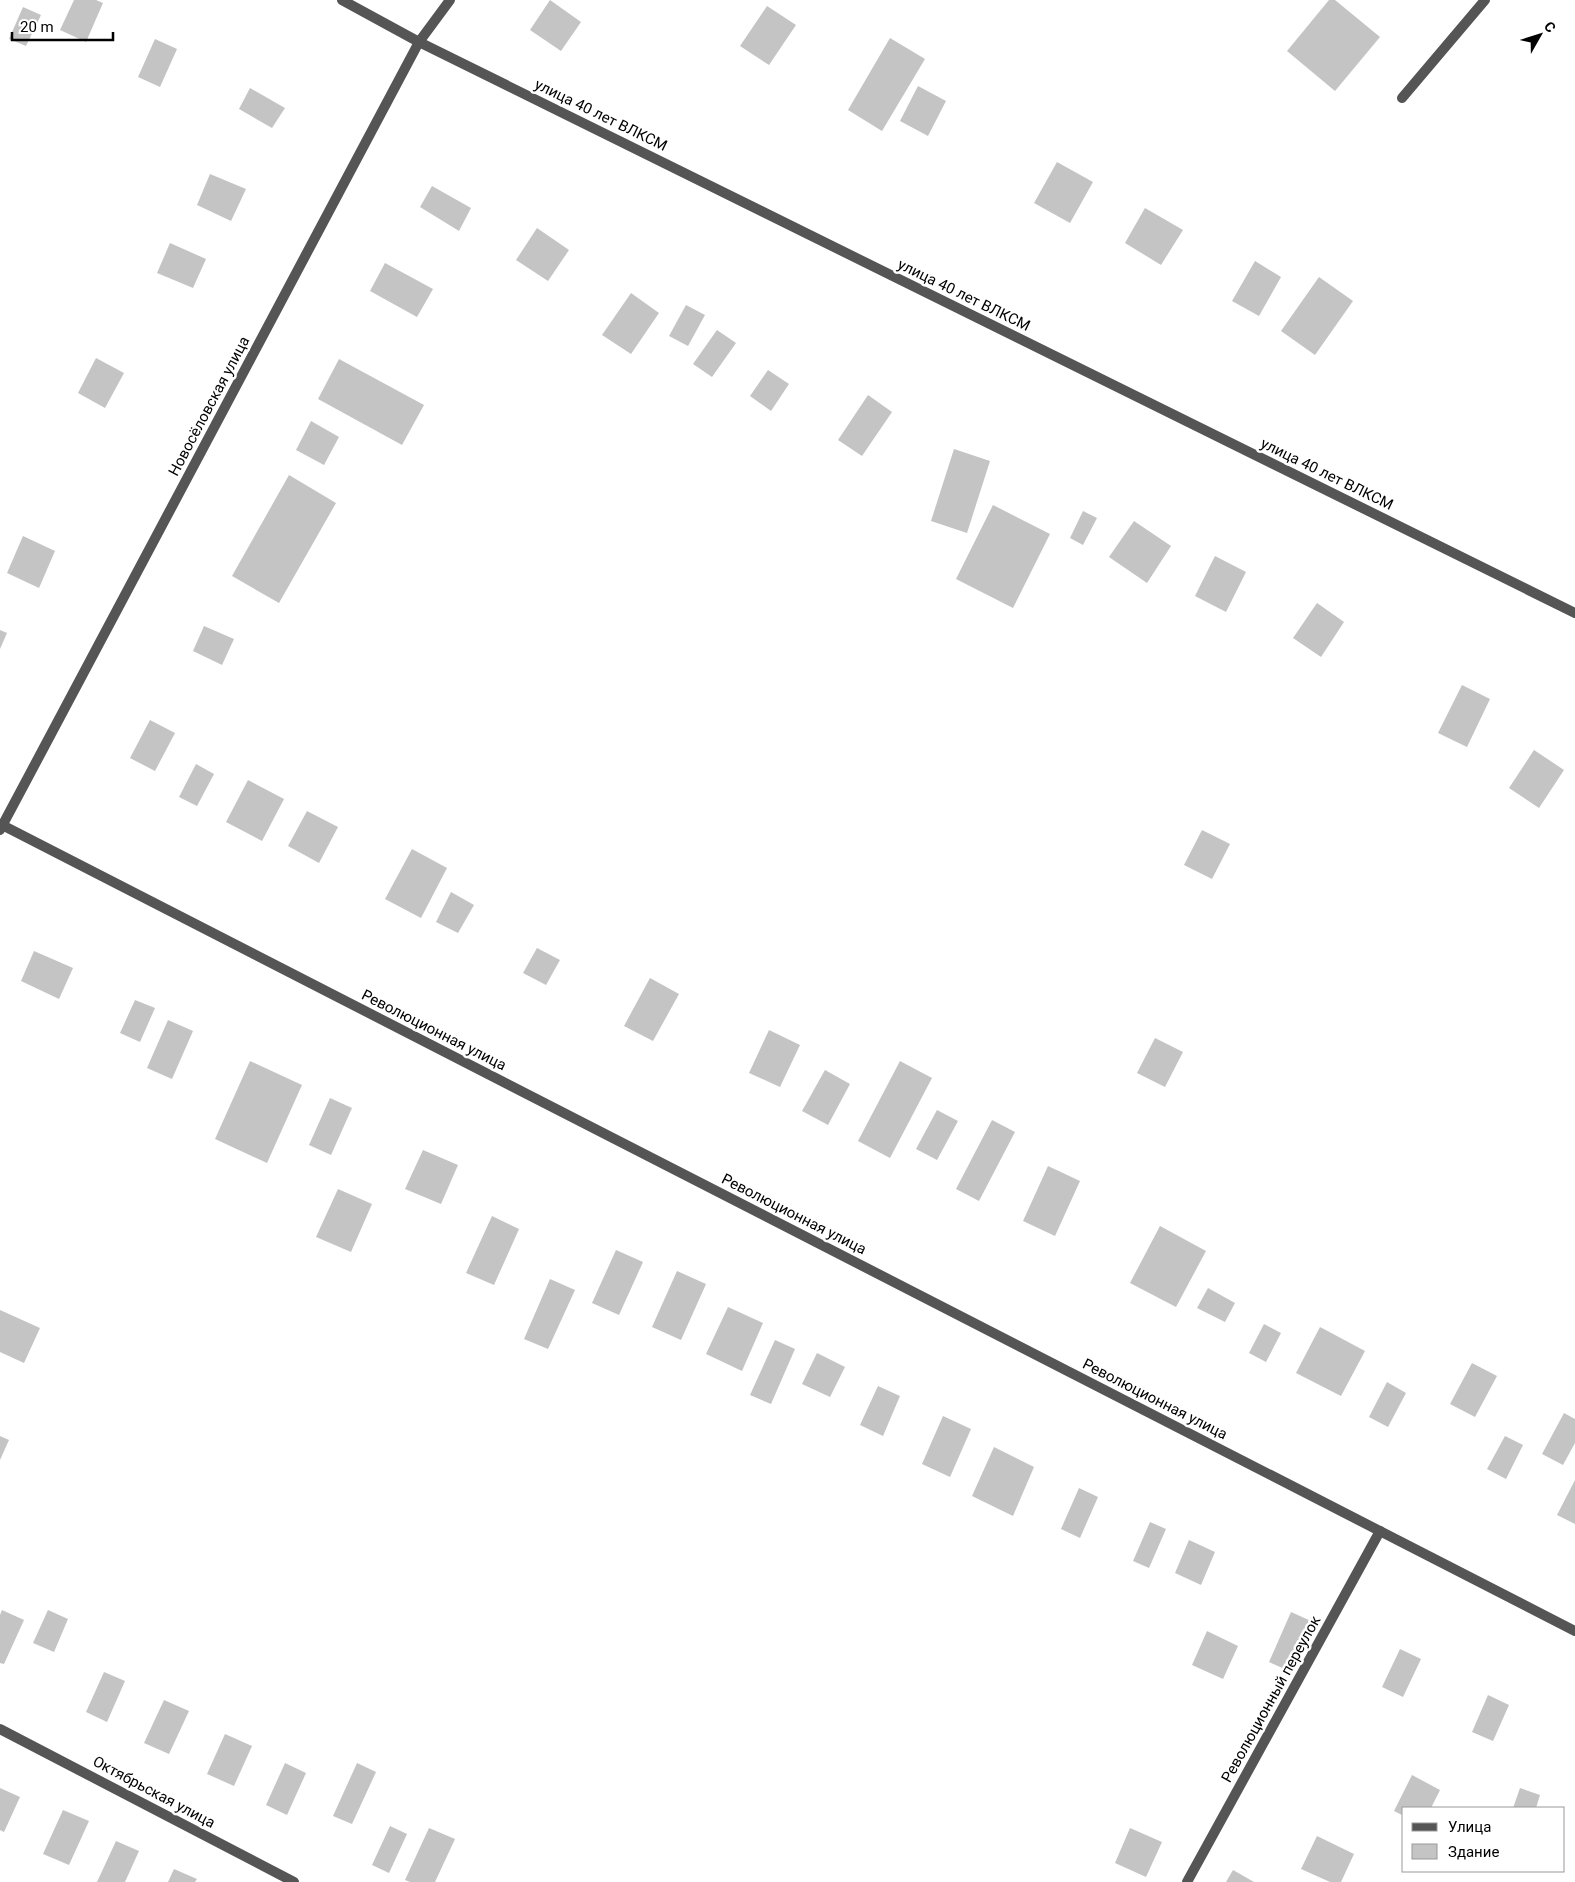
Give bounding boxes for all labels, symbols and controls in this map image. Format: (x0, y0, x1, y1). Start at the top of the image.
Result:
scale bar (12, 10, 114, 42)
north arrow (1515, 10, 1565, 60)
text: 20 m (20, 18, 54, 36)
text: С (1541, 18, 1559, 35)
street label: улица 40 лет ВЛКСМ (532, 75, 670, 155)
street label: улица 40 лет ВЛКСМ (895, 255, 1033, 335)
street label: Новосёловская улица (165, 333, 253, 479)
street label: улица 40 лет ВЛКСМ (1258, 434, 1396, 514)
street label: Революционная улица (359, 986, 509, 1074)
street label: Революционная улица (719, 1170, 869, 1258)
street label: Революционная улица (1080, 1355, 1230, 1443)
street label: Революционный переулок (1218, 1613, 1324, 1785)
street label: Октябрьская улица (90, 1752, 218, 1832)
legend (1402, 1807, 1565, 1872)
text: Улица (1448, 1818, 1491, 1836)
text: Здание (1448, 1843, 1499, 1861)

